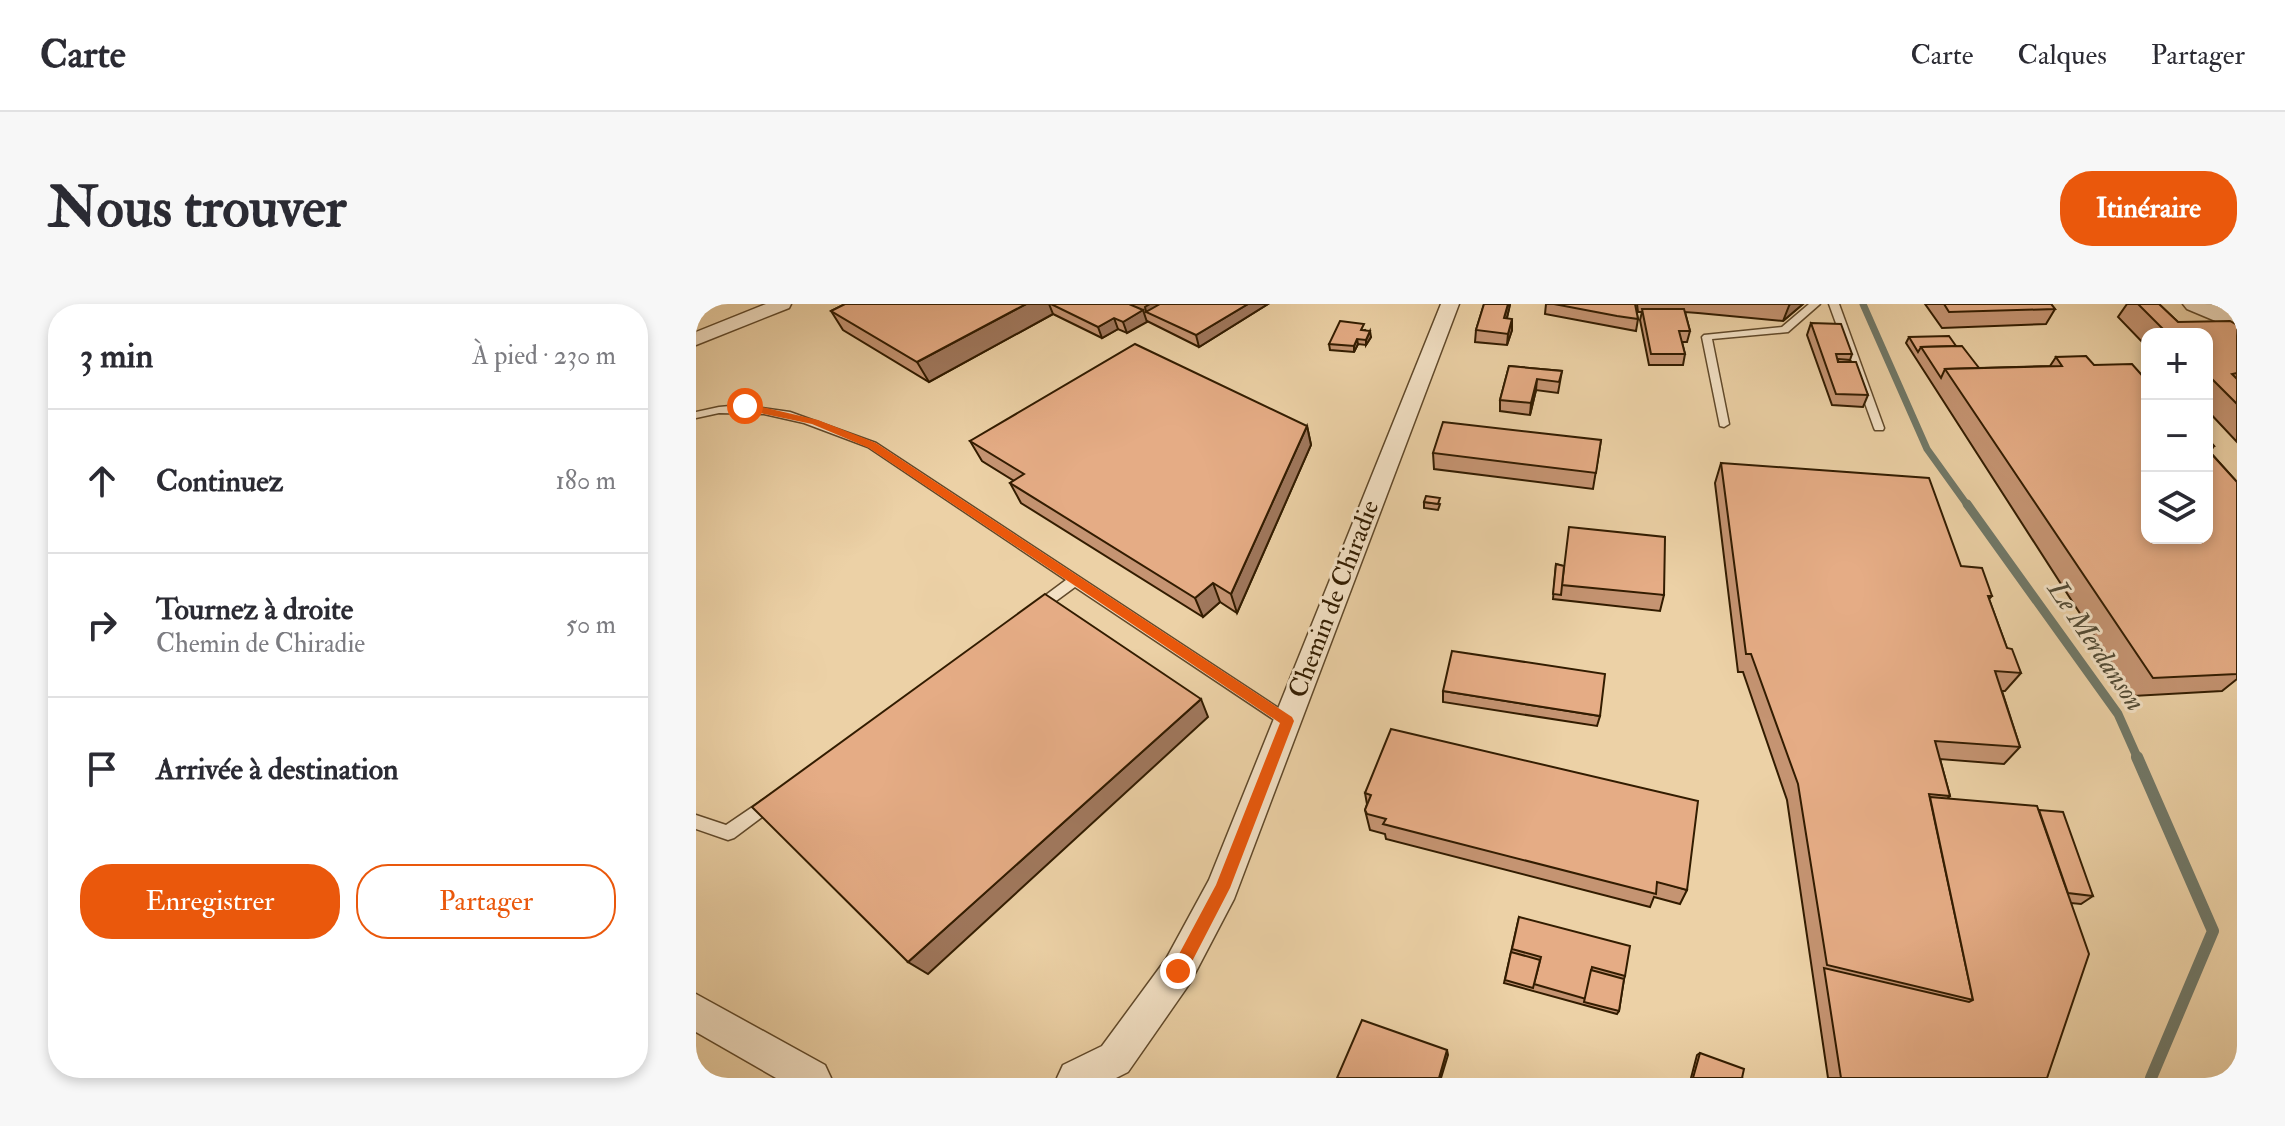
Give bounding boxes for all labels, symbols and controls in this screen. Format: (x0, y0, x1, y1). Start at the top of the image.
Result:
text: Carte (40, 31, 126, 79)
text: Carte (1910, 38, 1974, 73)
text: Calques (2018, 38, 2107, 73)
text: Partager (2151, 38, 2245, 73)
button: Itinéraire (2060, 171, 2237, 246)
text: Nous trouver (48, 173, 346, 244)
map controls (2141, 328, 2213, 544)
button: + (2141, 328, 2213, 400)
text: 3 min (80, 335, 153, 378)
text: À pied · 230 m (472, 340, 616, 372)
route start (727, 388, 763, 424)
button: − (2141, 400, 2213, 472)
icon: ahead (80, 459, 124, 503)
text: Continuez (156, 463, 283, 500)
text: 180 m (556, 465, 616, 497)
button: layers (2141, 472, 2213, 544)
street label: Chemin de Chiradie (1282, 496, 1386, 702)
water label: Le Merdanson (2039, 573, 2153, 718)
text: Tournez à droite (156, 591, 353, 628)
icon: right (80, 603, 124, 647)
text: 50 m (566, 609, 616, 641)
text: Chemin de Chiradie (156, 628, 365, 660)
icon: arrive (80, 747, 124, 791)
text: Arrivée à destination (156, 751, 399, 788)
button: Enregistrer (80, 864, 340, 939)
button: Partager (356, 864, 616, 939)
route end (1160, 953, 1196, 989)

